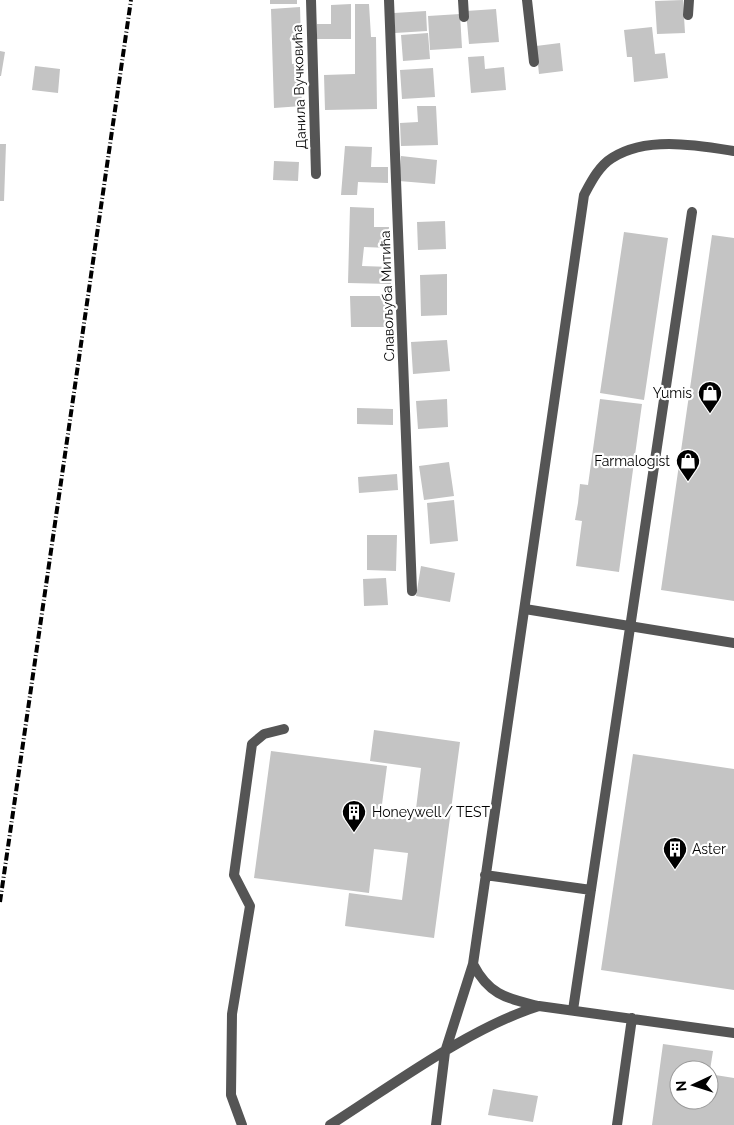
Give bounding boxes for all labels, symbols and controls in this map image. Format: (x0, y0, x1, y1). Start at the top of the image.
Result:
street label: Данила Вучковића (289, 24, 309, 150)
street label: Славољуба Митића (377, 230, 397, 362)
shop icon: Yumis (697, 380, 723, 414)
place label: Yumis (653, 385, 692, 401)
shop icon: Farmalogist (675, 448, 701, 482)
place label: Farmalogist (594, 453, 670, 469)
building icon: Honeywell / TEST (341, 799, 367, 833)
place label: Honeywell / TEST (372, 804, 491, 820)
building icon: Aster (662, 836, 688, 870)
place label: Aster (692, 841, 726, 857)
north arrow (669, 1060, 719, 1110)
text: N (673, 1080, 689, 1092)

